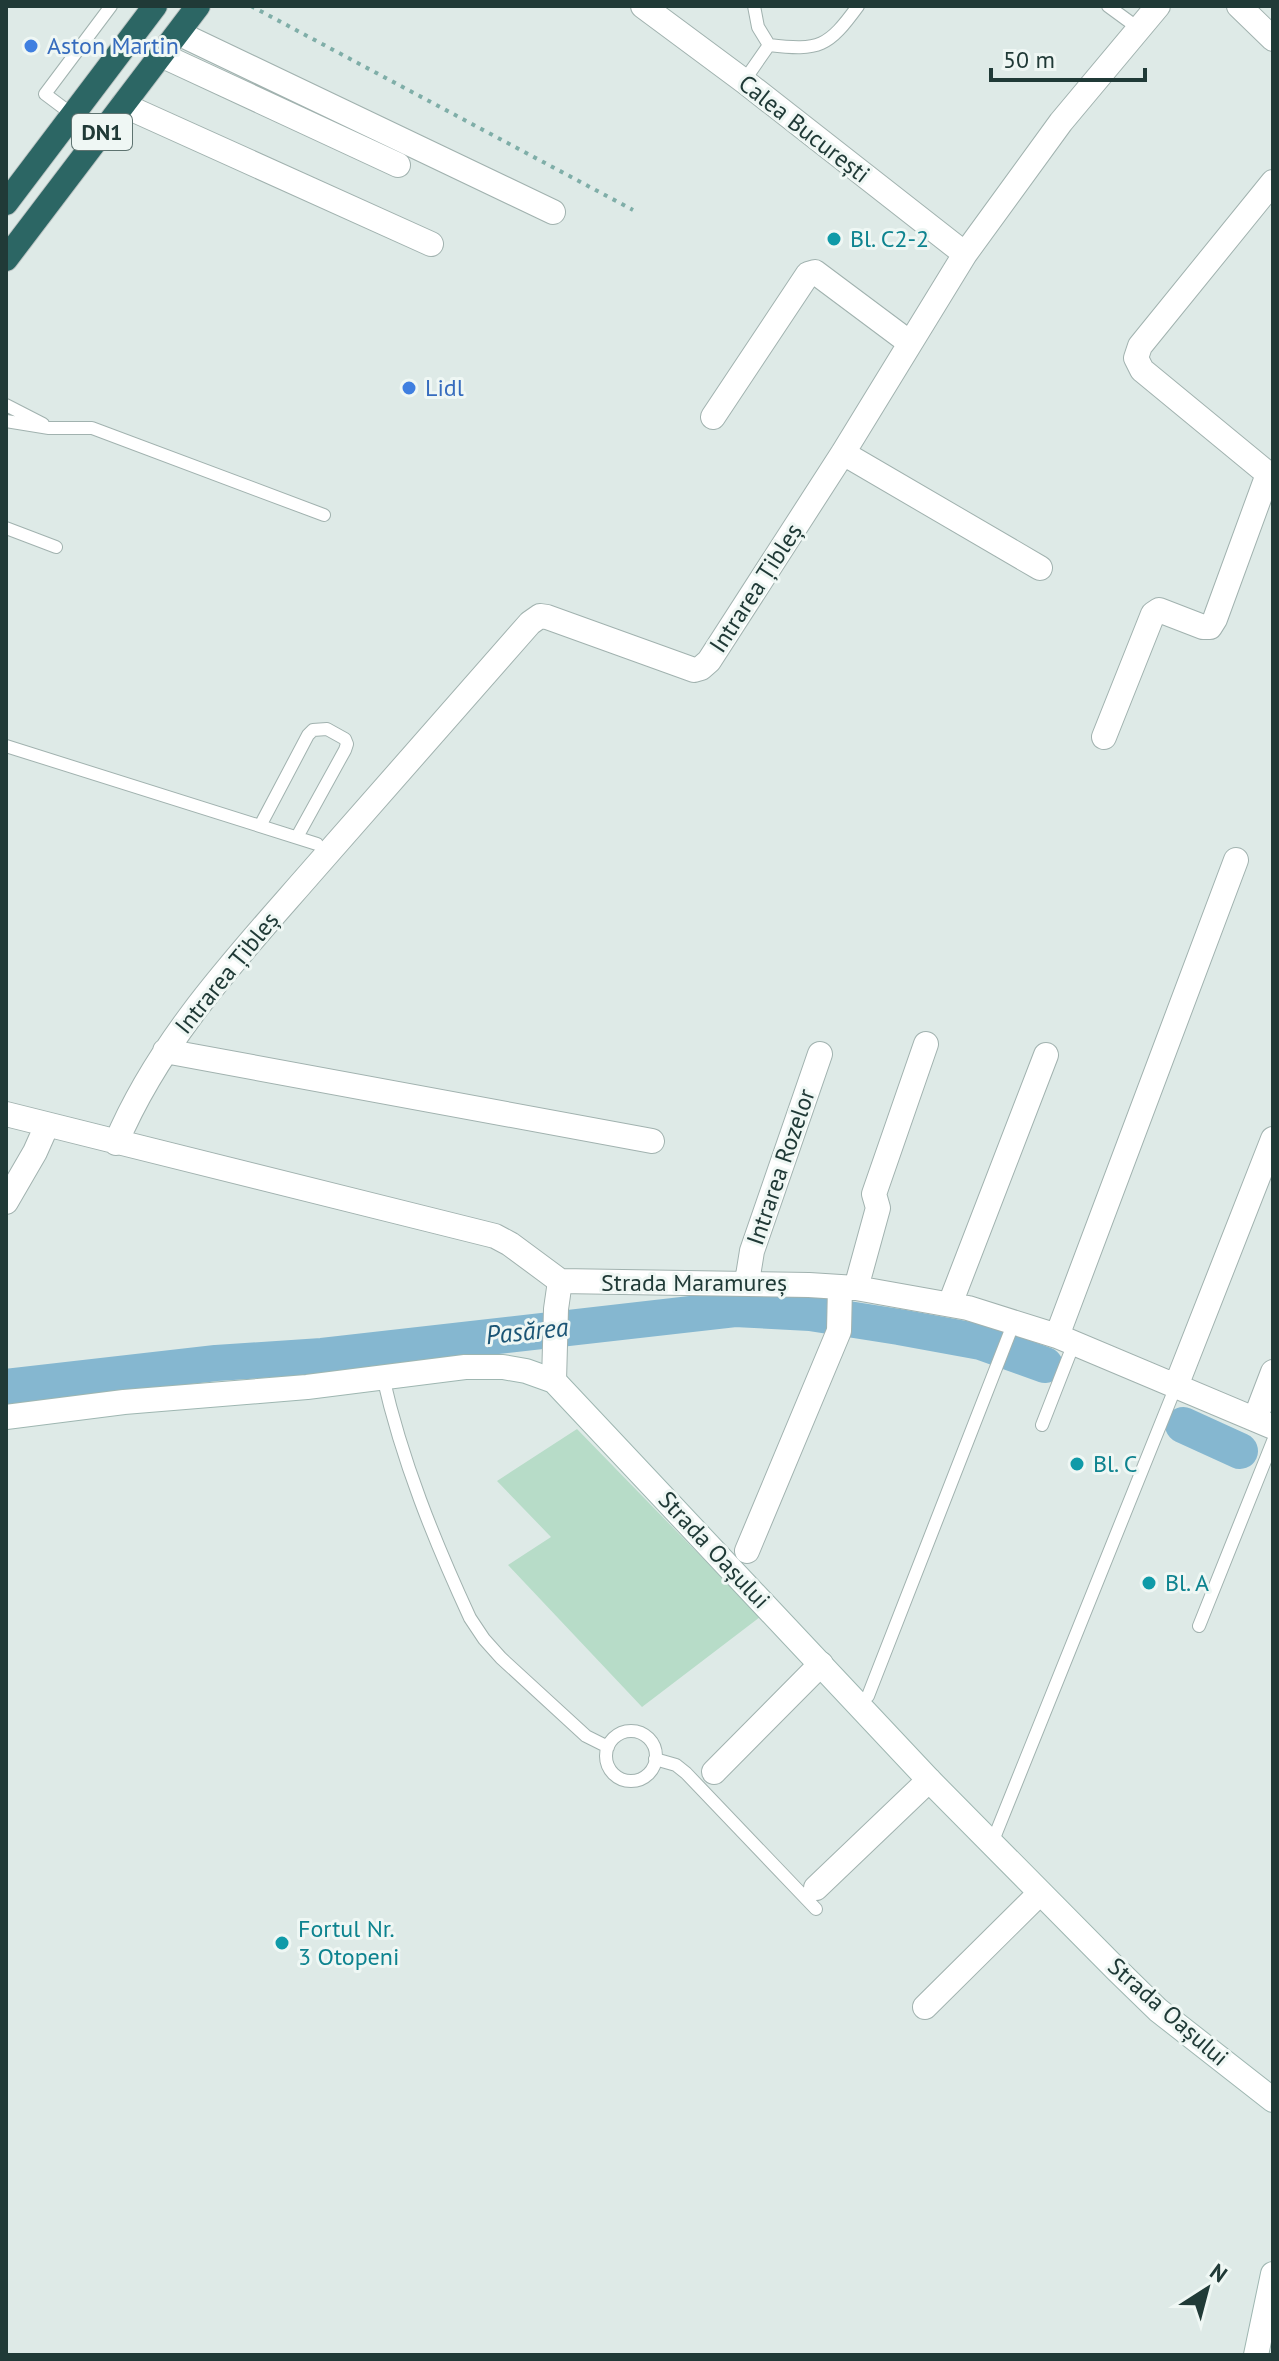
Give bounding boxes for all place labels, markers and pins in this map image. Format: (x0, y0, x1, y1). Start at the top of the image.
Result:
place label: Aston Martin (47, 30, 179, 61)
marker: Aston Martin (22, 37, 40, 55)
place label: Bl. C2-2 (850, 223, 929, 254)
marker: Bl. C2-2 (825, 230, 843, 248)
place label: Lidl (425, 372, 464, 403)
marker: Lidl (400, 379, 418, 397)
place label: Bl. C (1093, 1448, 1137, 1479)
marker: Bl. C (1068, 1455, 1086, 1473)
place label: Bl. A (1165, 1567, 1209, 1598)
marker: Bl. A (1140, 1574, 1158, 1592)
place label: Fortul Nr. 3 Otopeni (298, 1913, 399, 1972)
marker: Fortul Nr. 3 Otopeni (273, 1934, 291, 1952)

